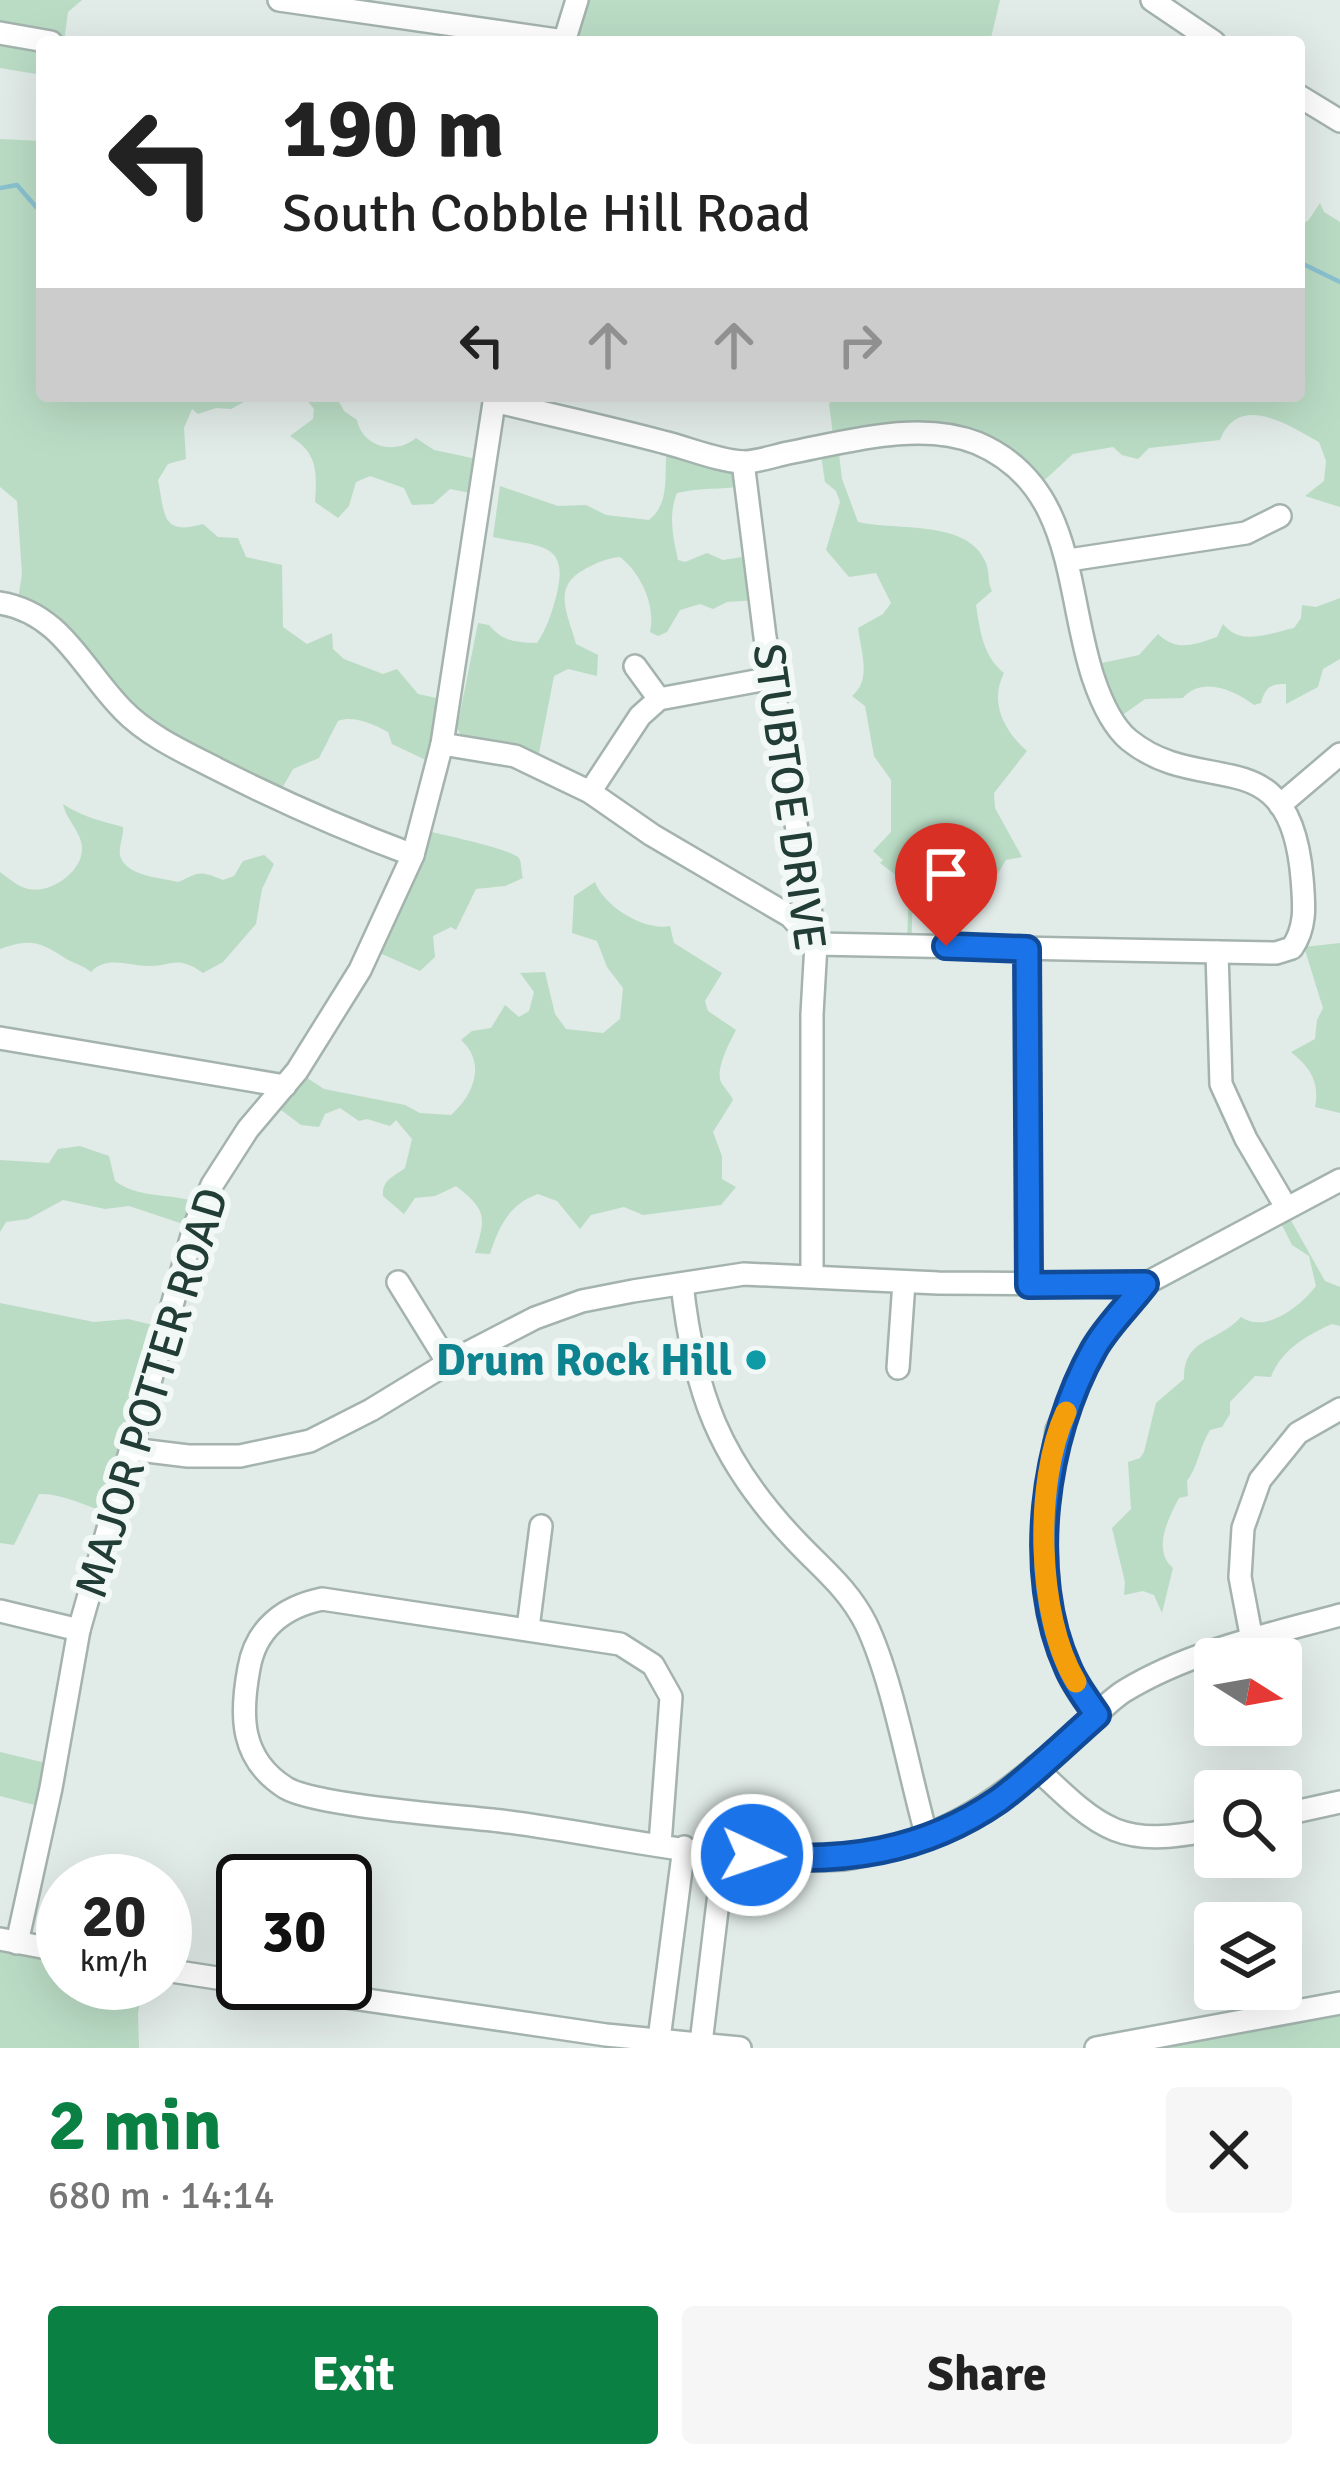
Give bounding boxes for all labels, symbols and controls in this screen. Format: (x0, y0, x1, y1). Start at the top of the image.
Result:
text: 190 m (282, 77, 504, 181)
icon: left (84, 84, 240, 240)
text: South Cobble Hill Road (282, 180, 811, 247)
icon: left (449, 312, 515, 378)
icon: ahead (575, 312, 641, 378)
icon: ahead (701, 312, 767, 378)
icon: right (827, 312, 893, 378)
street label: STUBTOE DRIVE (740, 640, 838, 954)
pin (895, 823, 997, 946)
icon: arrive (913, 841, 979, 907)
street label: MAJOR POTTER ROAD (64, 1182, 240, 1604)
place label: Drum Rock Hill (436, 1333, 732, 1388)
marker: Drum Rock Hill (743, 1347, 769, 1373)
north arrow (1194, 1638, 1302, 1746)
map controls (1194, 1638, 1302, 2010)
button: search (1194, 1770, 1302, 1878)
position arrow (689, 1792, 815, 1918)
speed limit sign: 30 (216, 1854, 372, 2010)
text: 20 (82, 1880, 146, 1954)
button: layers (1194, 1902, 1302, 2010)
text: km/h (80, 1943, 148, 1980)
text: 2 min (48, 2081, 222, 2170)
button: close (1166, 2087, 1292, 2213)
text: 680 m · 14:14 (48, 2171, 275, 2219)
button: Exit (48, 2306, 658, 2444)
button: Share (682, 2306, 1292, 2444)

